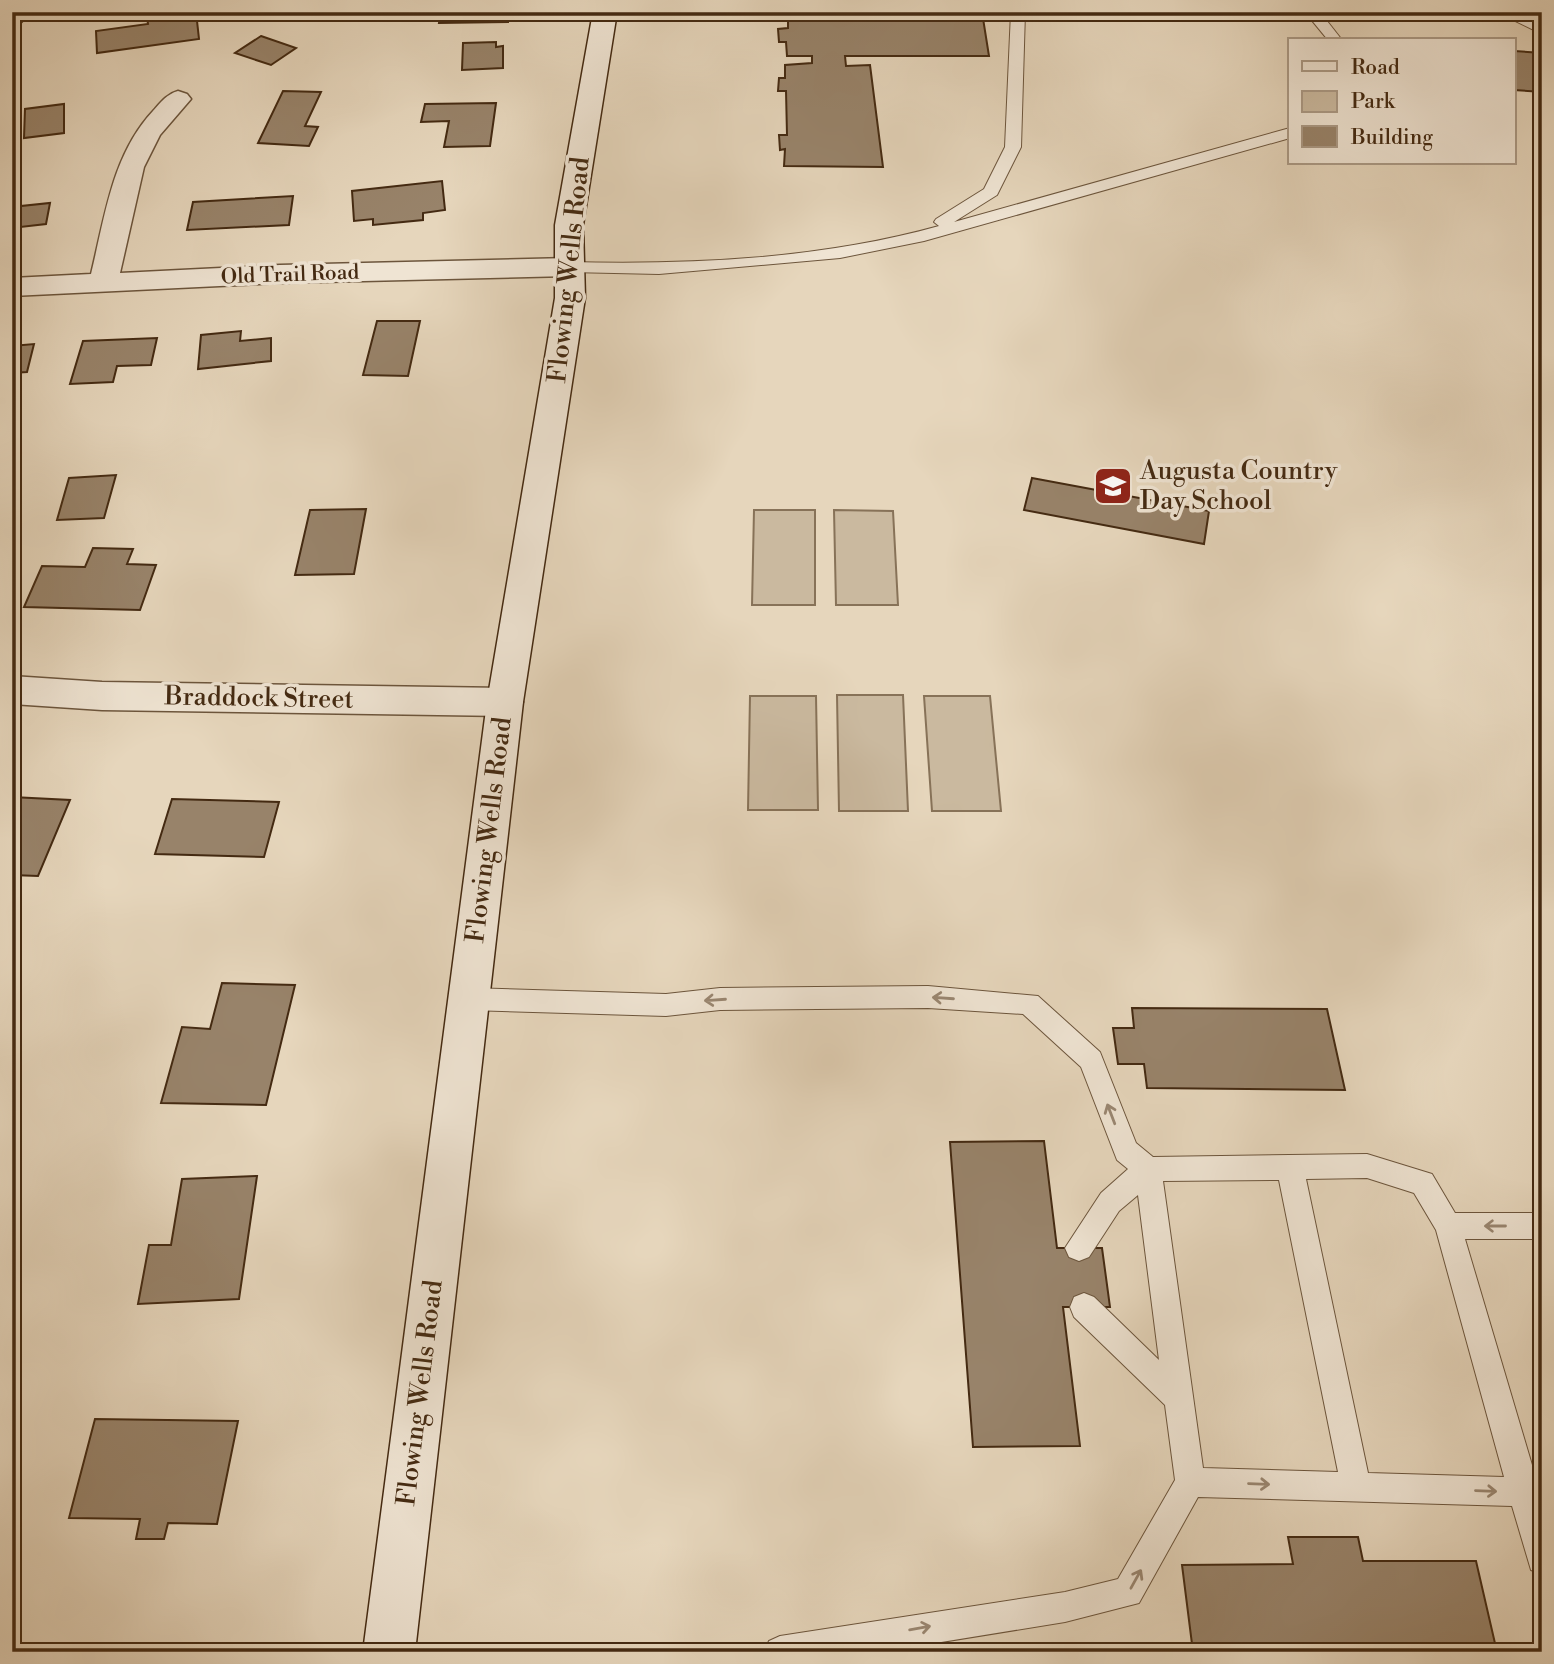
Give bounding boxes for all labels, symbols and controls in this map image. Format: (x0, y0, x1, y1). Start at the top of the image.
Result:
legend (1288, 38, 1516, 164)
text: Road (1351, 55, 1400, 81)
text: Park (1351, 89, 1396, 115)
text: Building (1350, 125, 1433, 151)
street label: Flowing Wells Road (541, 155, 597, 385)
street label: Old Trail Road (220, 260, 360, 290)
place label: Augusta Country Day School (1139, 455, 1338, 517)
school or university icon: Augusta Country Day School (1092, 465, 1134, 507)
street label: Braddock Street (163, 680, 354, 716)
street label: Flowing Wells Road (459, 715, 519, 945)
one-way arrow (932, 991, 955, 1004)
one-way arrow (705, 994, 727, 1007)
one-way arrow (1104, 1103, 1117, 1125)
one-way arrow (1484, 1219, 1507, 1233)
street label: Flowing Wells Road (390, 1278, 450, 1508)
one-way arrow (1247, 1478, 1270, 1491)
one-way arrow (1474, 1485, 1497, 1498)
one-way arrow (1129, 1569, 1143, 1589)
one-way arrow (908, 1621, 931, 1634)

